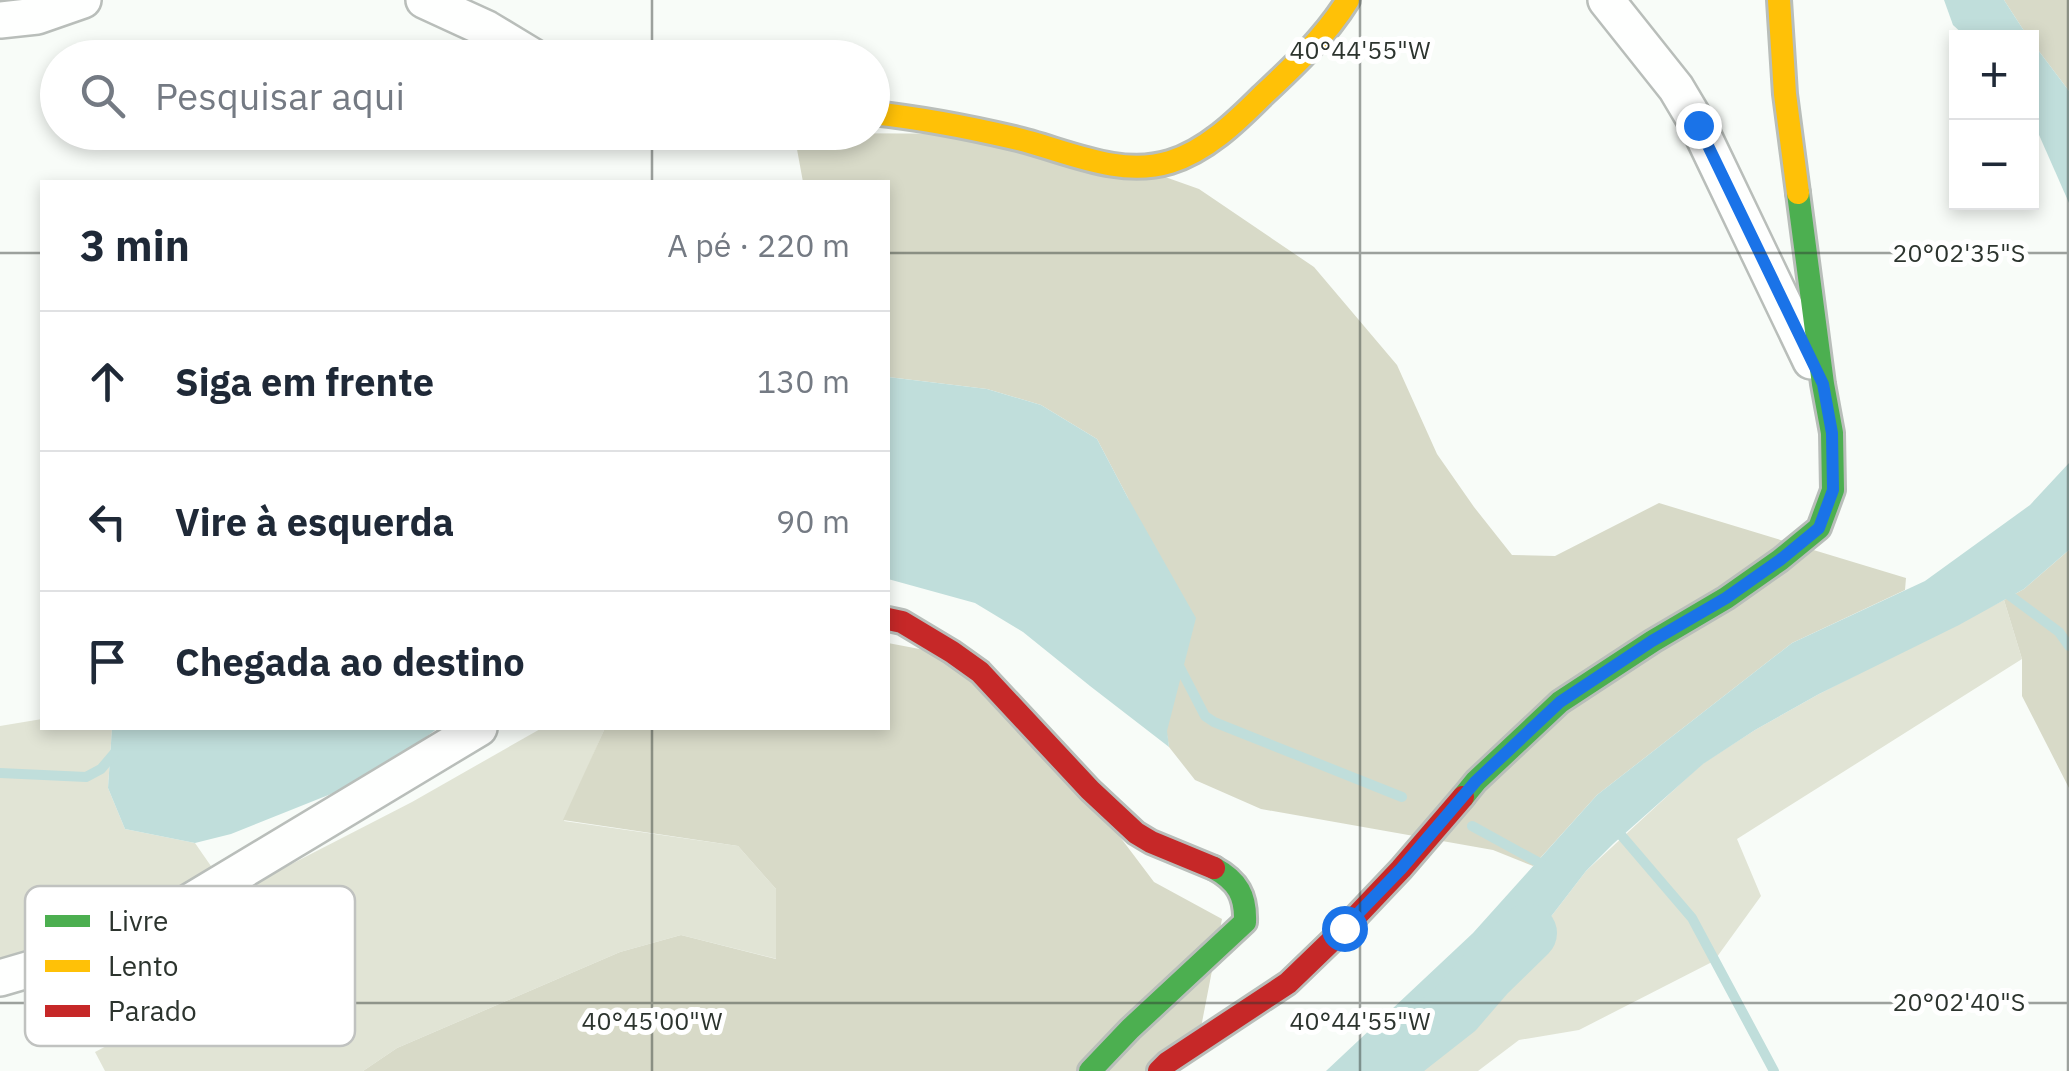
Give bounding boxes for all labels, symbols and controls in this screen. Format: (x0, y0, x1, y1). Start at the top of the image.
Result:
map controls (1949, 30, 2039, 210)
button: + (1949, 30, 2039, 120)
text: 40°44'55"W (1290, 33, 1430, 66)
search box (40, 40, 890, 150)
icon: search (75, 68, 130, 123)
text: Pesquisar aqui (155, 71, 405, 120)
route end (1676, 103, 1722, 149)
button: − (1949, 120, 2039, 210)
text: 3 min (80, 218, 190, 273)
text: A pé · 220 m (667, 224, 850, 266)
text: 20°02'35"S (1893, 236, 2025, 269)
icon: ahead (80, 354, 135, 409)
text: Siga em frente (175, 357, 434, 406)
text: 130 m (757, 360, 850, 402)
icon: left (80, 494, 135, 549)
text: Vire à esquerda (175, 497, 454, 546)
text: 90 m (776, 500, 850, 542)
icon: arrive (80, 634, 135, 689)
text: Chegada ao destino (175, 637, 525, 686)
legend (25, 886, 355, 1046)
text: Livre (108, 902, 168, 939)
route start (1322, 906, 1368, 952)
text: Lento (108, 947, 178, 984)
text: 20°02'40"S (1893, 985, 2025, 1018)
text: Parado (108, 992, 197, 1029)
text: 40°45'00"W (582, 1004, 722, 1037)
text: 40°44'55"W (1290, 1004, 1430, 1037)

